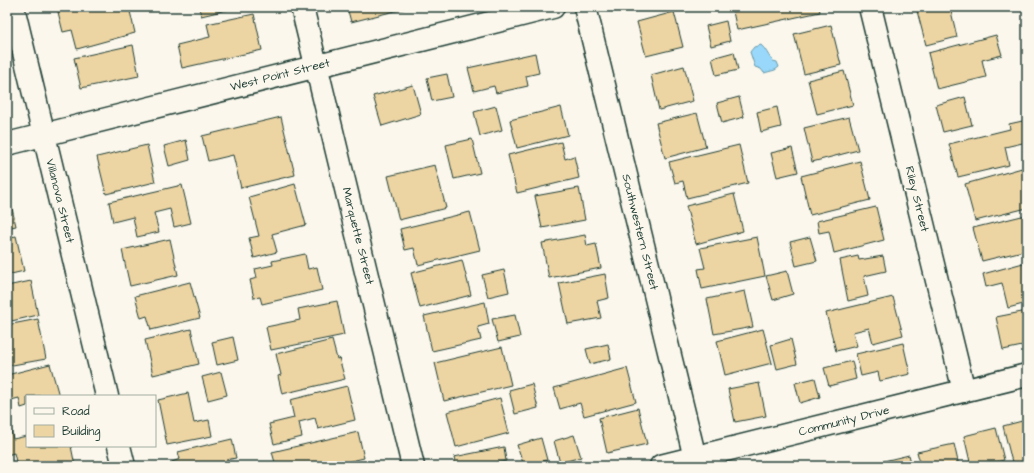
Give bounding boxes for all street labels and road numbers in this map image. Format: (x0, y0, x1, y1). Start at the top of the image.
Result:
street label: West Point Street (228, 54, 332, 96)
street label: Villanova Street (41, 157, 79, 245)
street label: Riley Street (900, 164, 933, 234)
street label: Southwestern Street (617, 172, 663, 292)
street label: Marquette Street (338, 186, 378, 286)
street label: Community Drive (797, 401, 892, 441)

